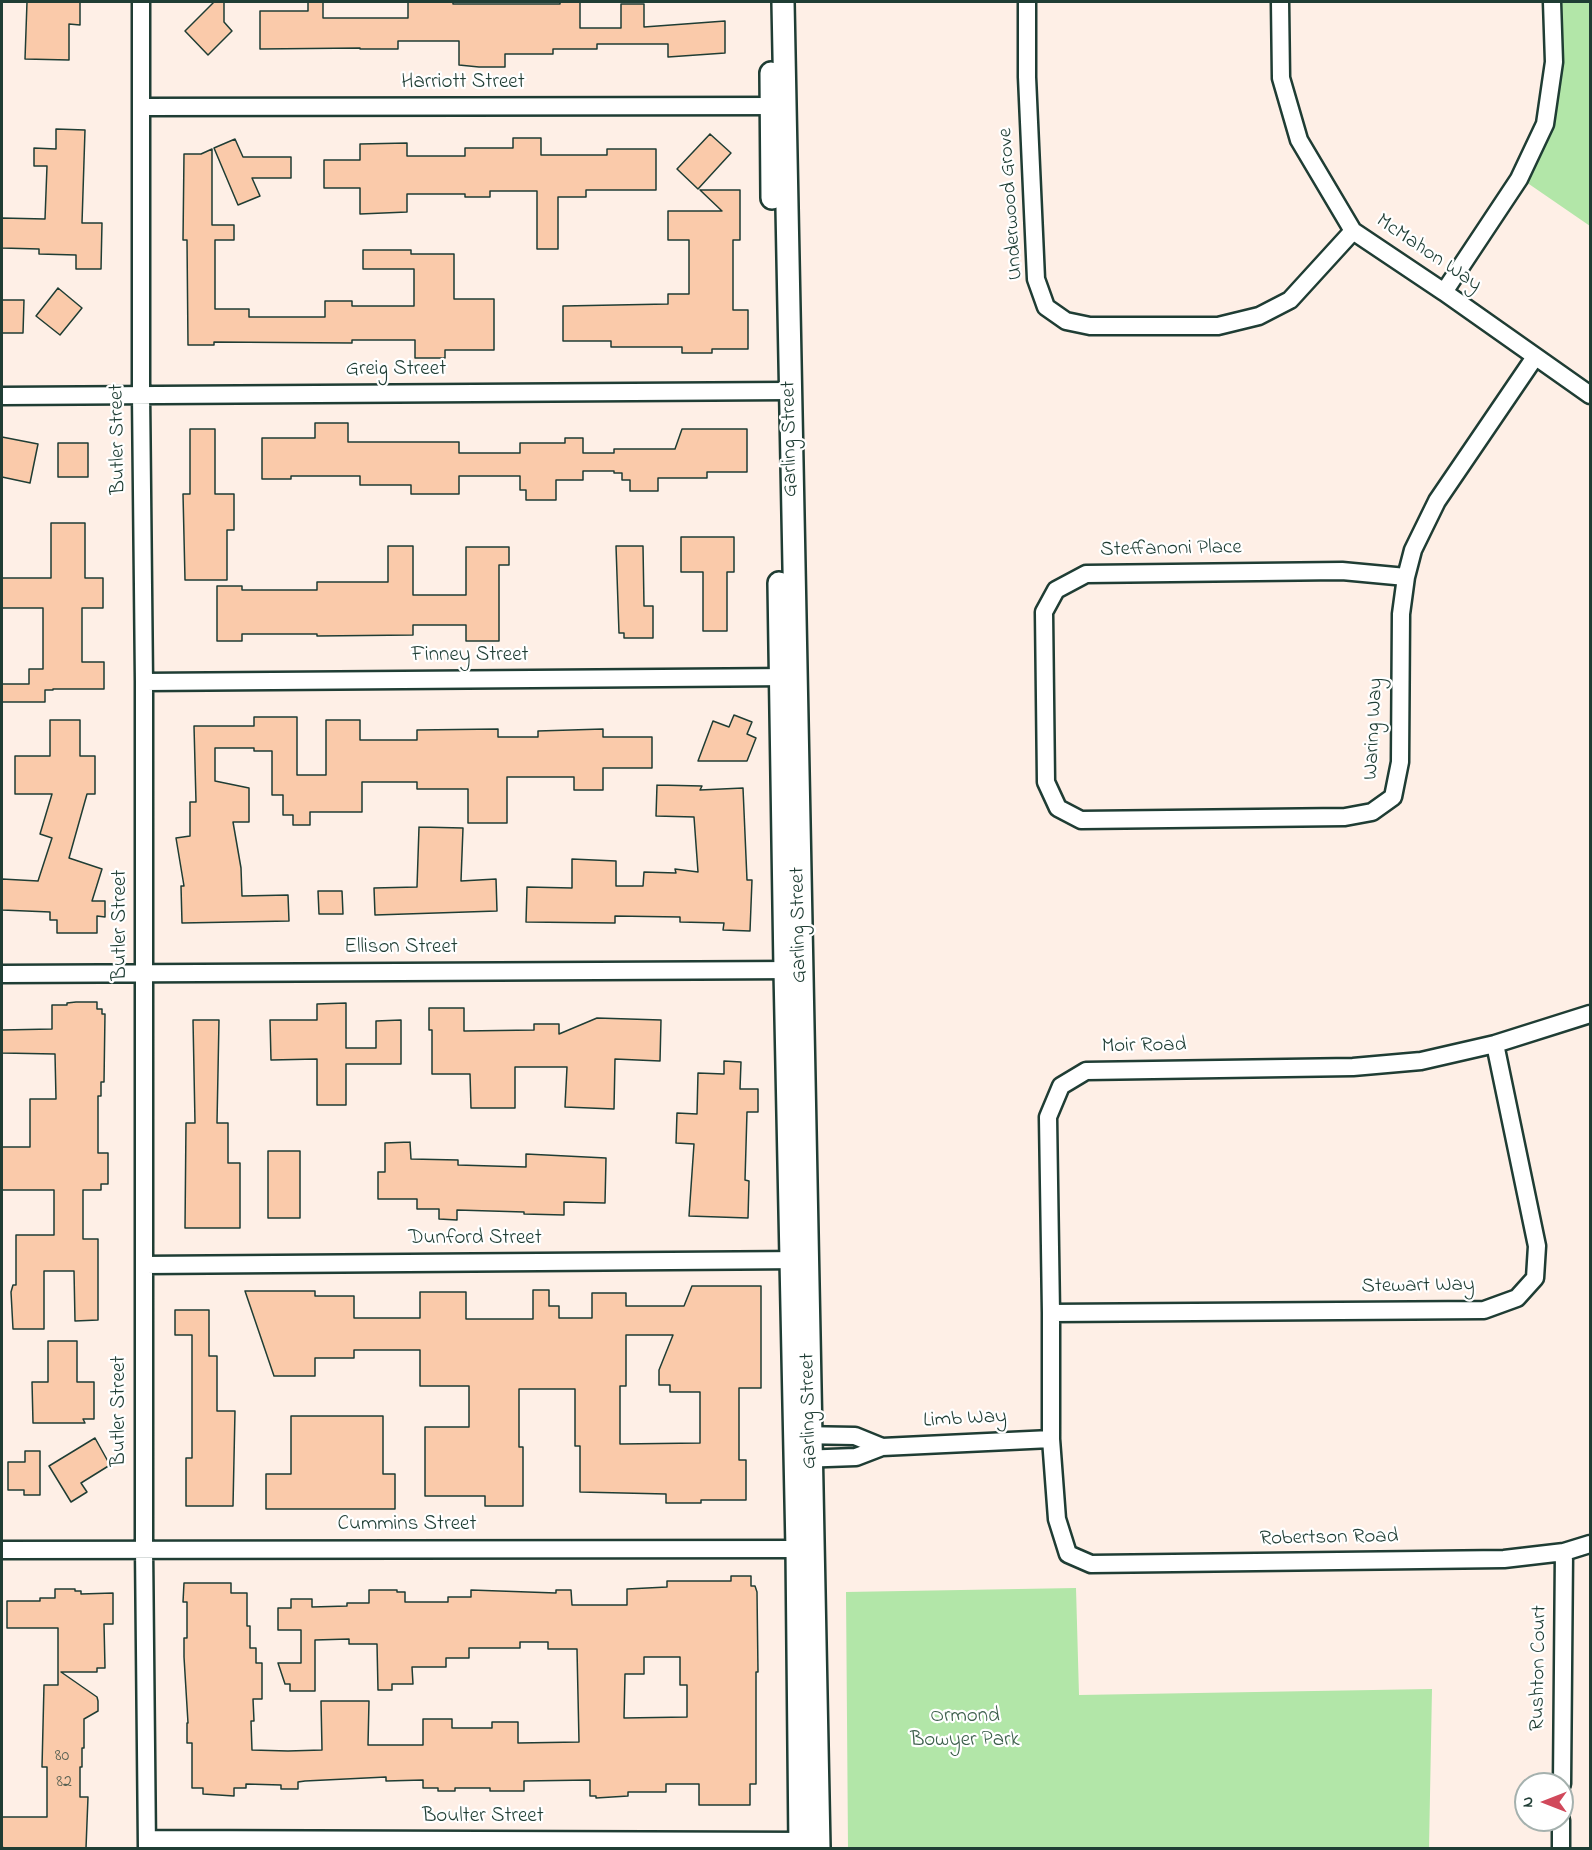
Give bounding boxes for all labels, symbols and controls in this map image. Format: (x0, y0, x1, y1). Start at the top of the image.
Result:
street label: Harriott Street (401, 71, 525, 97)
street label: Underwood Grove (994, 127, 1030, 281)
street label: McMahon Way (1370, 209, 1486, 299)
street label: Greig Street (346, 358, 446, 384)
street label: Garling Street (777, 381, 805, 497)
street label: Butler Street (105, 383, 133, 495)
street label: Steffanoni Place (1100, 536, 1242, 564)
street label: Finney Street (411, 644, 529, 670)
street label: Waring Way (1360, 677, 1390, 781)
street label: Garling Street (786, 867, 814, 983)
street label: Butler Street (109, 870, 135, 980)
street label: Ellison Street (344, 936, 458, 962)
street label: Moir Road (1101, 1034, 1187, 1060)
street label: Dunford Street (408, 1227, 542, 1253)
street label: Stewart Way (1361, 1273, 1475, 1301)
street label: Garling Street (796, 1353, 824, 1469)
street label: Butler Street (108, 1356, 134, 1466)
street label: Limb Way (923, 1405, 1007, 1435)
street label: Cummins Street (337, 1513, 477, 1539)
street label: Robertson Road (1259, 1525, 1399, 1553)
street label: Rushton Court (1526, 1605, 1554, 1731)
park label: Ormond Bowyer Park (910, 1705, 1020, 1755)
house number: 80 (55, 1746, 69, 1768)
house number: 82 (56, 1772, 72, 1794)
north arrow (1514, 1772, 1574, 1832)
text: N (1516, 1797, 1540, 1807)
street label: Boulter Street (422, 1805, 544, 1831)

